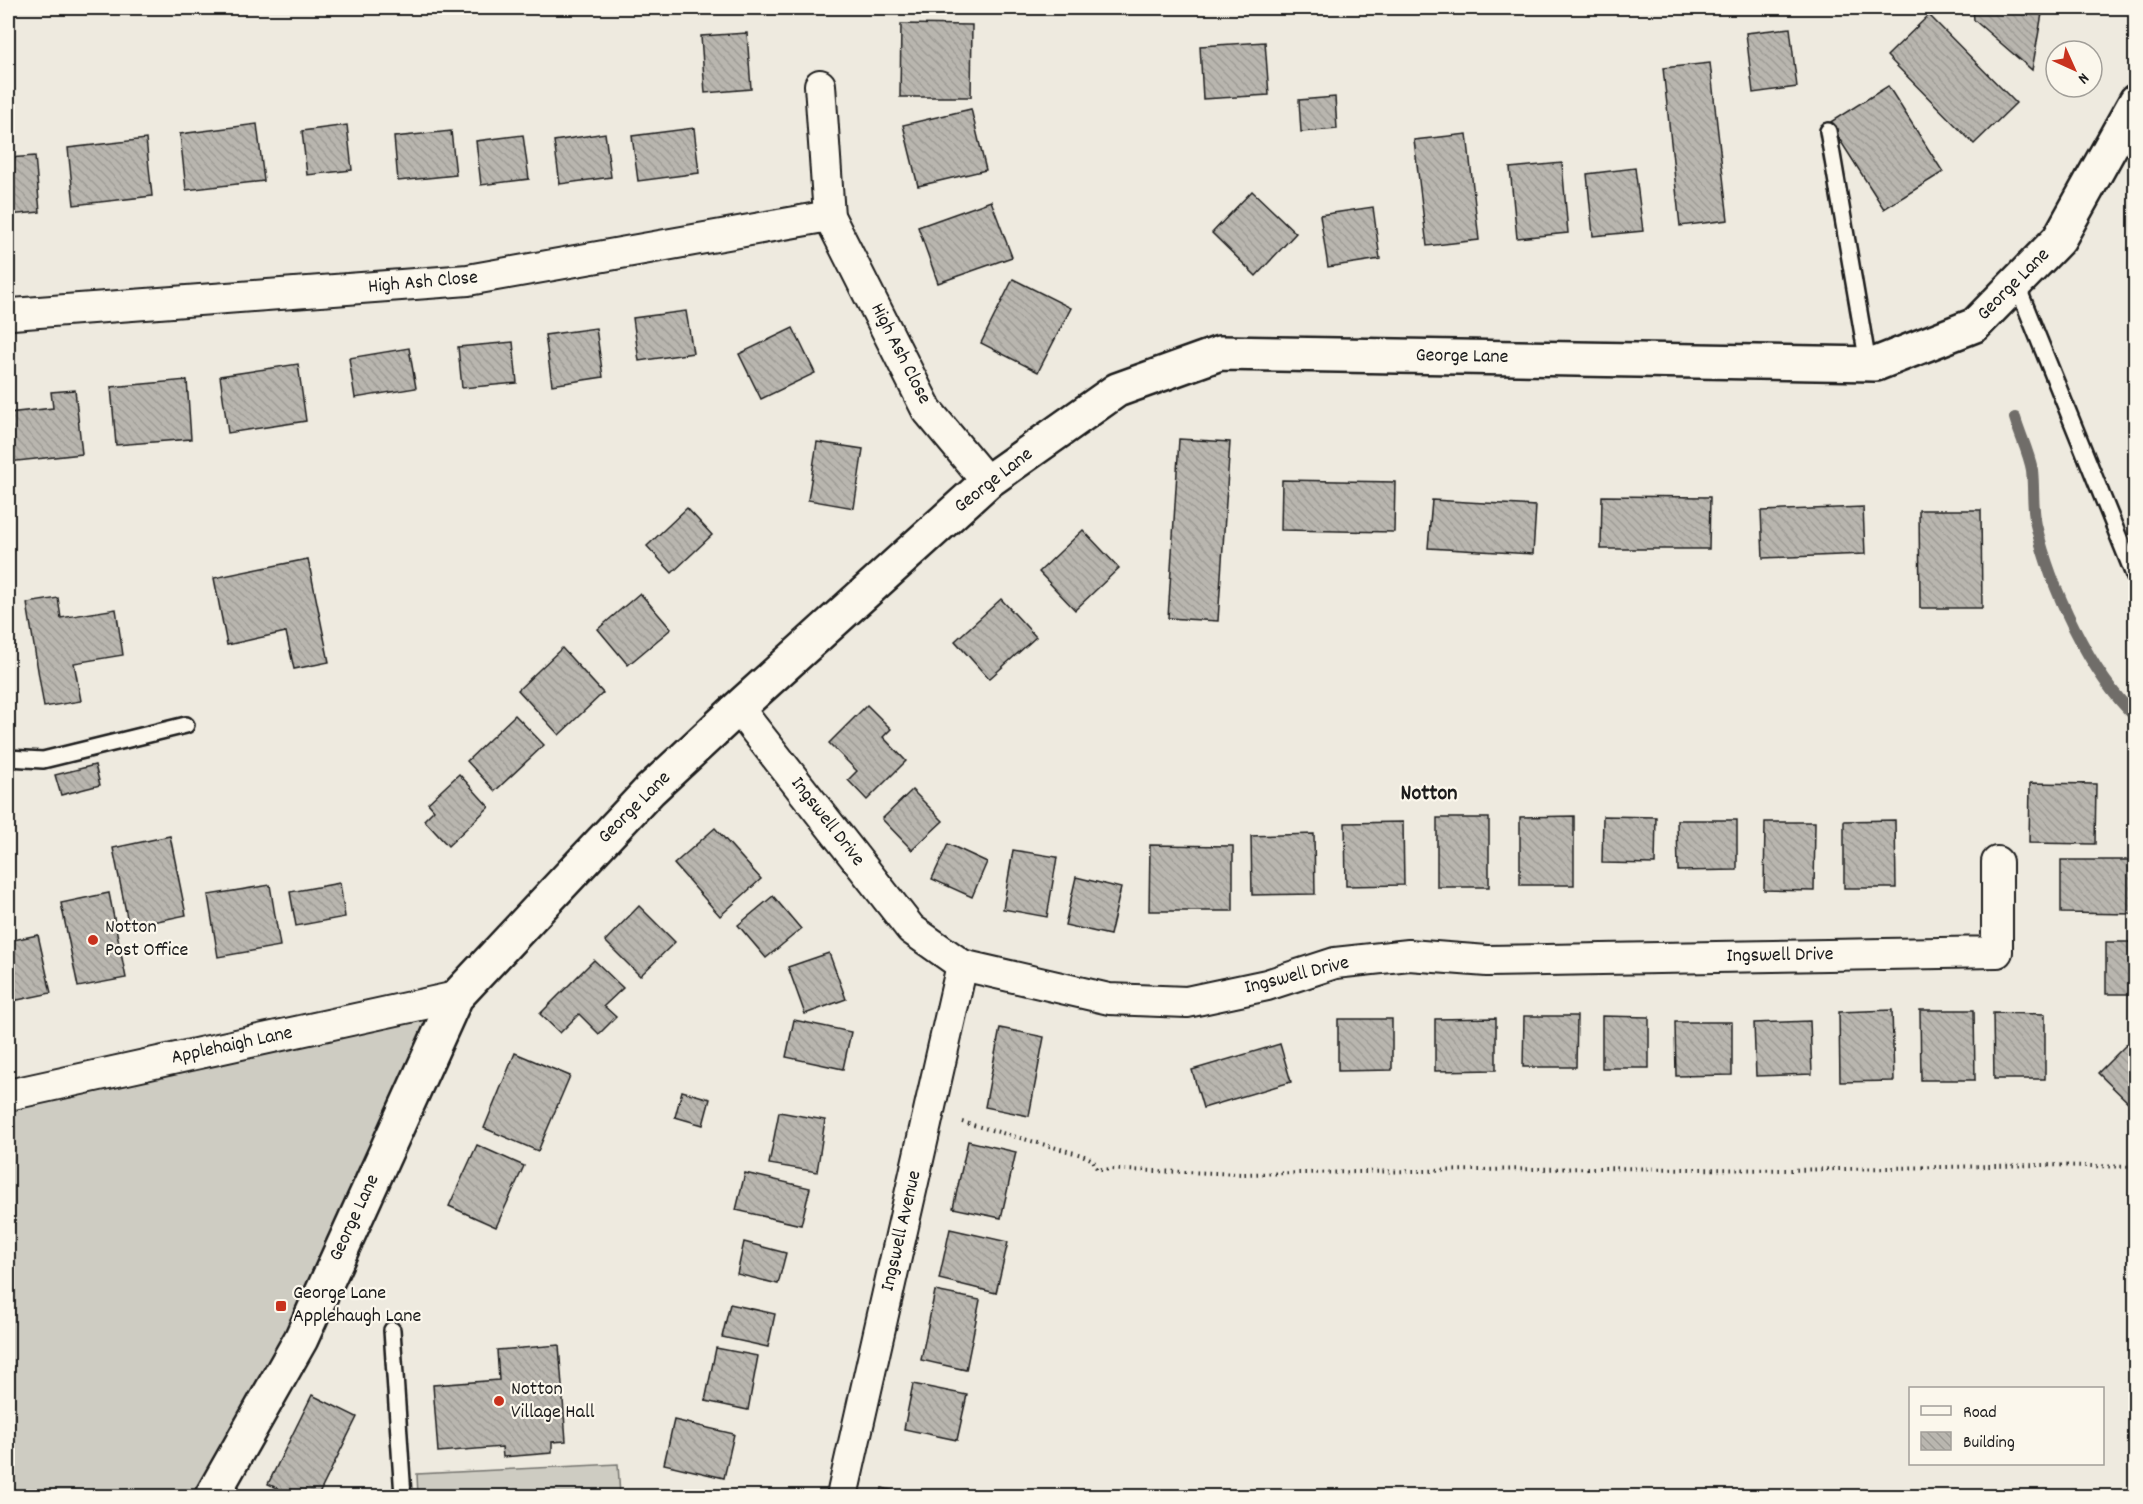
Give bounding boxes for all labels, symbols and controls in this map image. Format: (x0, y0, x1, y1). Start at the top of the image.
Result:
north arrow (2044, 39, 2104, 99)
text: N (2072, 67, 2094, 89)
street label: George Lane (1971, 242, 2057, 328)
street label: High Ash Close (367, 264, 479, 302)
street label: High Ash Close (862, 299, 938, 410)
street label: George Lane (1415, 342, 1509, 372)
street label: George Lane (949, 441, 1039, 521)
street label: George Lane (592, 765, 678, 851)
street label: Ingswell Drive (783, 771, 871, 873)
district label: Notton (1401, 779, 1457, 810)
place label: Notton Post Office (105, 914, 189, 965)
marker: Notton Post Office (86, 933, 100, 947)
street label: Ingswell Drive (1726, 941, 1834, 971)
street label: Ingswell Drive (1242, 949, 1352, 1003)
street label: Applehaigh Lane (169, 1019, 295, 1073)
street label: Ingswell Avenue (875, 1168, 930, 1294)
street label: George Lane (323, 1170, 387, 1266)
place label: George Lane Applehaugh Lane (293, 1280, 421, 1331)
marker: George Lane Applehaugh Lane (274, 1299, 288, 1313)
place label: Notton Village Hall (511, 1376, 595, 1427)
legend (1909, 1387, 2104, 1465)
marker: Notton Village Hall (492, 1394, 506, 1408)
text: Road (1963, 1401, 1997, 1426)
text: Building (1963, 1431, 2015, 1456)

